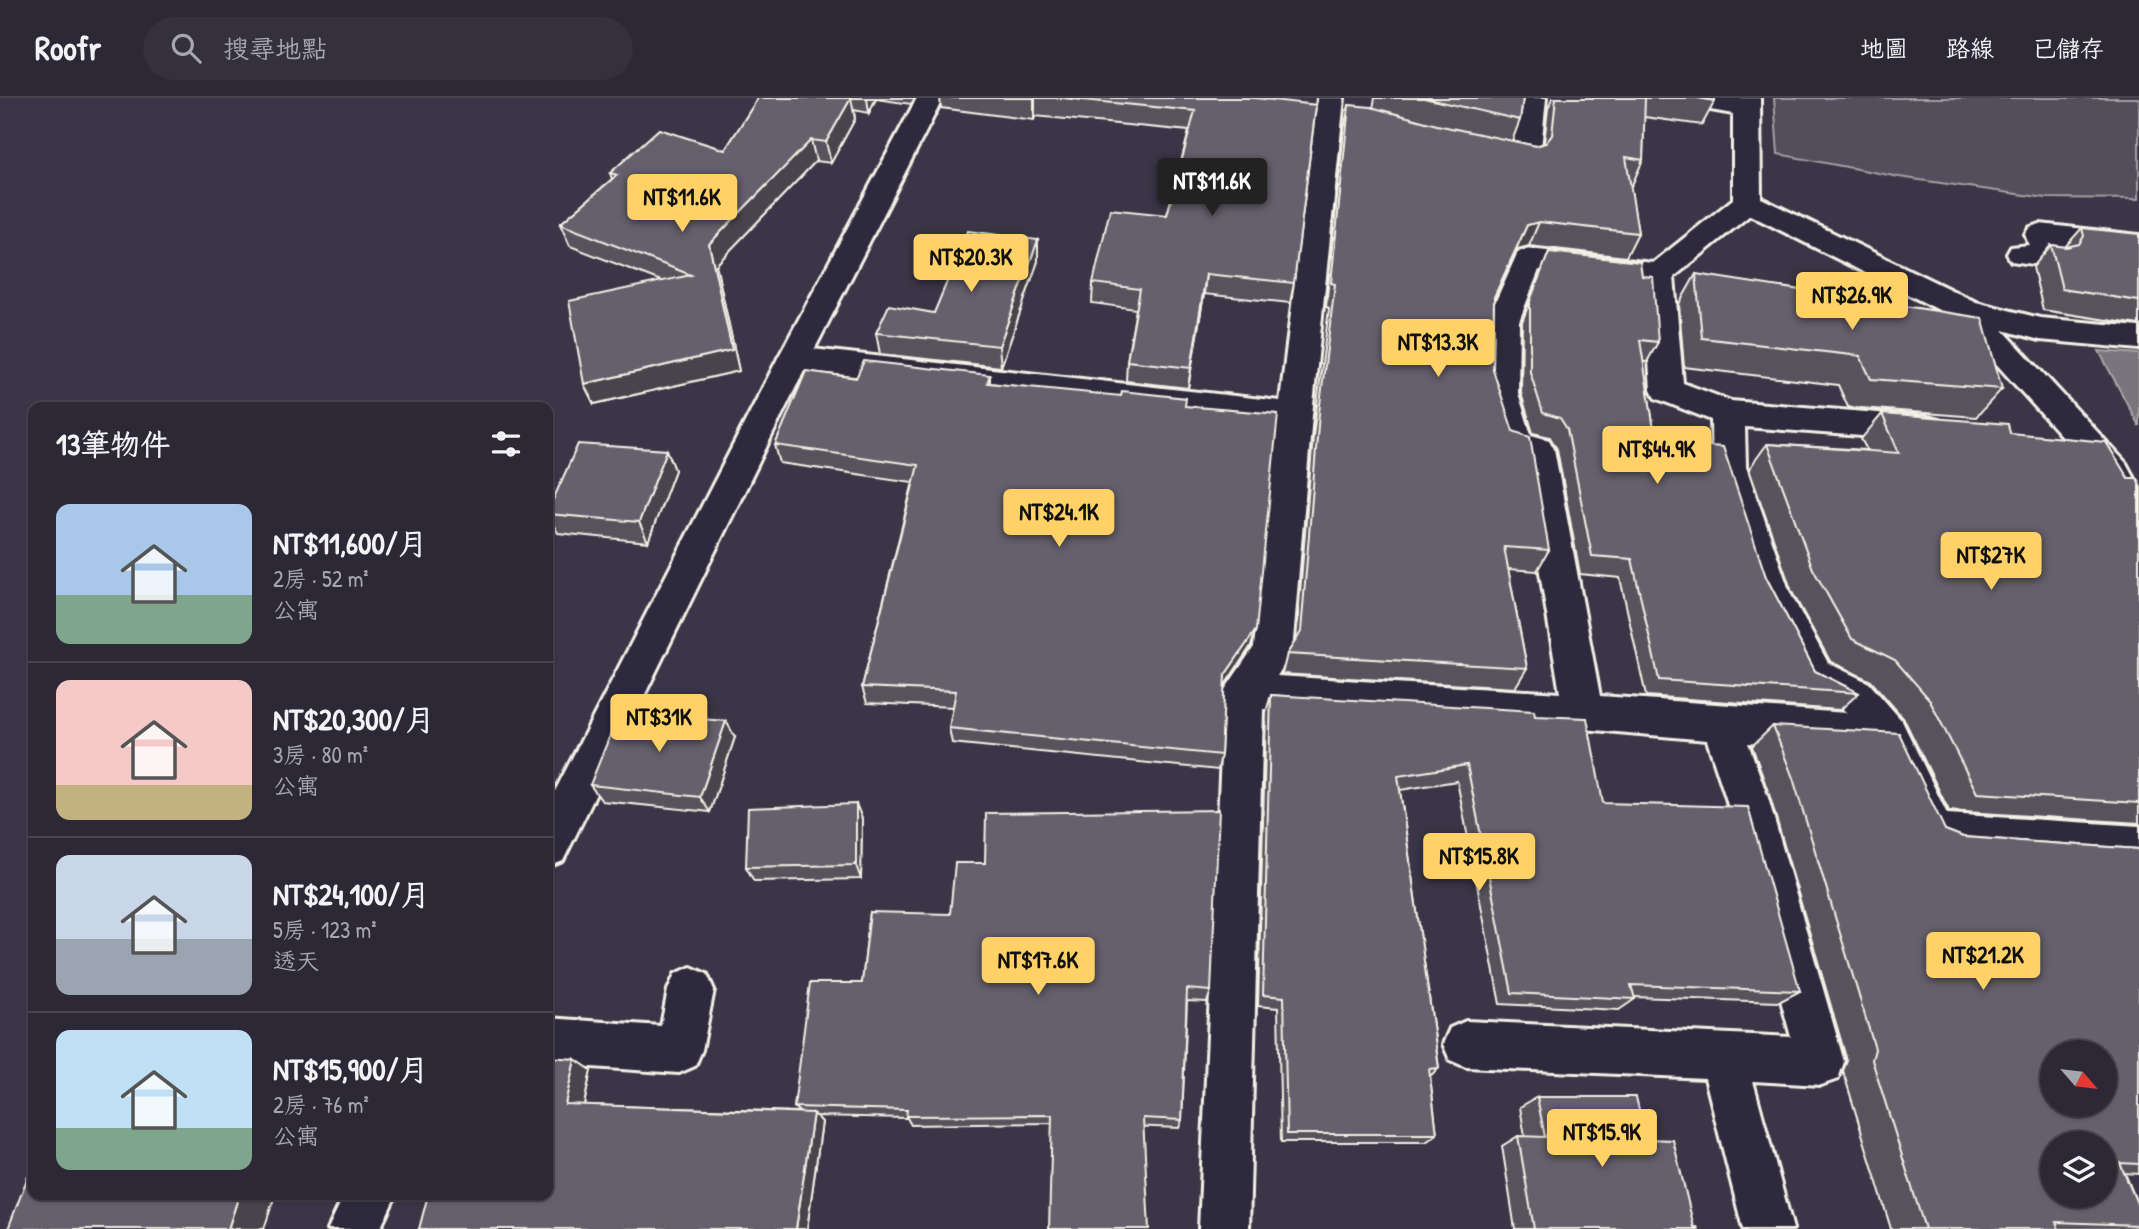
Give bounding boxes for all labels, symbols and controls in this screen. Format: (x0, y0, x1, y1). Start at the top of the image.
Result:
search box (143, 17, 633, 80)
text: Roofr (35, 26, 101, 70)
icon: search (167, 29, 205, 67)
text: 搜尋地點 (223, 31, 327, 66)
text: 地圖 (1860, 32, 1908, 64)
text: 路線 (1946, 32, 1994, 64)
text: 已儲存 (2032, 32, 2104, 64)
pin: NT$11.6K (1140, 158, 1284, 218)
text: NT$11.6K (1173, 165, 1251, 196)
pin: NT$11.6K (610, 174, 754, 234)
text: NT$11.6K (643, 181, 721, 212)
pin: NT$20.3K (899, 234, 1043, 294)
text: NT$20.3K (930, 241, 1012, 272)
pin: NT$26.9K (1780, 272, 1924, 332)
text: NT$26.9K (1812, 279, 1892, 310)
pin: NT$13.3K (1366, 320, 1510, 379)
text: NT$13.3K (1398, 326, 1478, 357)
text: 13筆物件 (56, 424, 170, 464)
icon: filters (487, 425, 525, 463)
pin: NT$44.9K (1585, 426, 1729, 486)
text: NT$44.9K (1618, 433, 1696, 464)
pin: NT$24.1K (987, 490, 1131, 549)
text: NT$24.1K (1019, 496, 1099, 527)
text: NT$11,600/月 (273, 523, 428, 563)
icon: home (112, 532, 196, 616)
pin: NT$27K (1934, 532, 2048, 592)
text: NT$27K (1957, 539, 2025, 570)
text: 2房 · 52 m² (273, 563, 369, 594)
text: 公寓 (273, 594, 319, 625)
pin: NT$31K (602, 694, 716, 754)
text: NT$20,300/月 (273, 699, 435, 739)
text: NT$31K (626, 701, 692, 732)
icon: home (112, 708, 196, 792)
text: 3房 · 80 m² (273, 739, 368, 770)
text: 公寓 (273, 770, 319, 801)
pin: NT$15.8K (1407, 834, 1551, 893)
text: NT$15.8K (1439, 840, 1519, 871)
text: NT$24,100/月 (273, 874, 430, 914)
icon: home (112, 883, 196, 967)
text: 5房 · 123 m² (273, 914, 377, 945)
pin: NT$21.2K (1911, 932, 2055, 992)
pin: NT$17.6K (966, 937, 1110, 997)
text: NT$21.2K (1942, 939, 2024, 970)
text: NT$17.6K (998, 944, 1078, 975)
text: 透天 (273, 945, 319, 976)
north arrow (2040, 1040, 2118, 1116)
map controls (2040, 1040, 2117, 1208)
text: NT$15,900/月 (273, 1049, 428, 1089)
icon: home (112, 1058, 196, 1142)
text: 2房 · 76 m² (273, 1089, 369, 1120)
pin: NT$15.9K (1530, 1110, 1674, 1169)
text: NT$15.9K (1563, 1116, 1641, 1147)
text: 公寓 (273, 1120, 319, 1151)
button: layers (2040, 1131, 2117, 1208)

